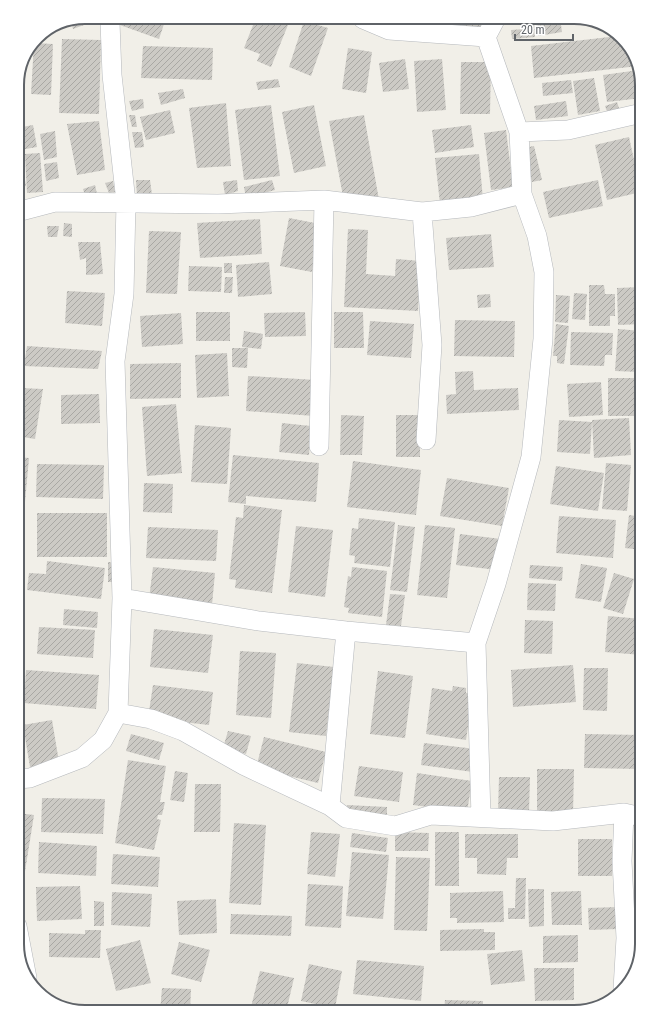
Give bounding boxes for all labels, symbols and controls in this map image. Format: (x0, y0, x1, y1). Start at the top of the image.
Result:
scale bar (515, 16, 573, 42)
text: 20 m (521, 23, 545, 37)

